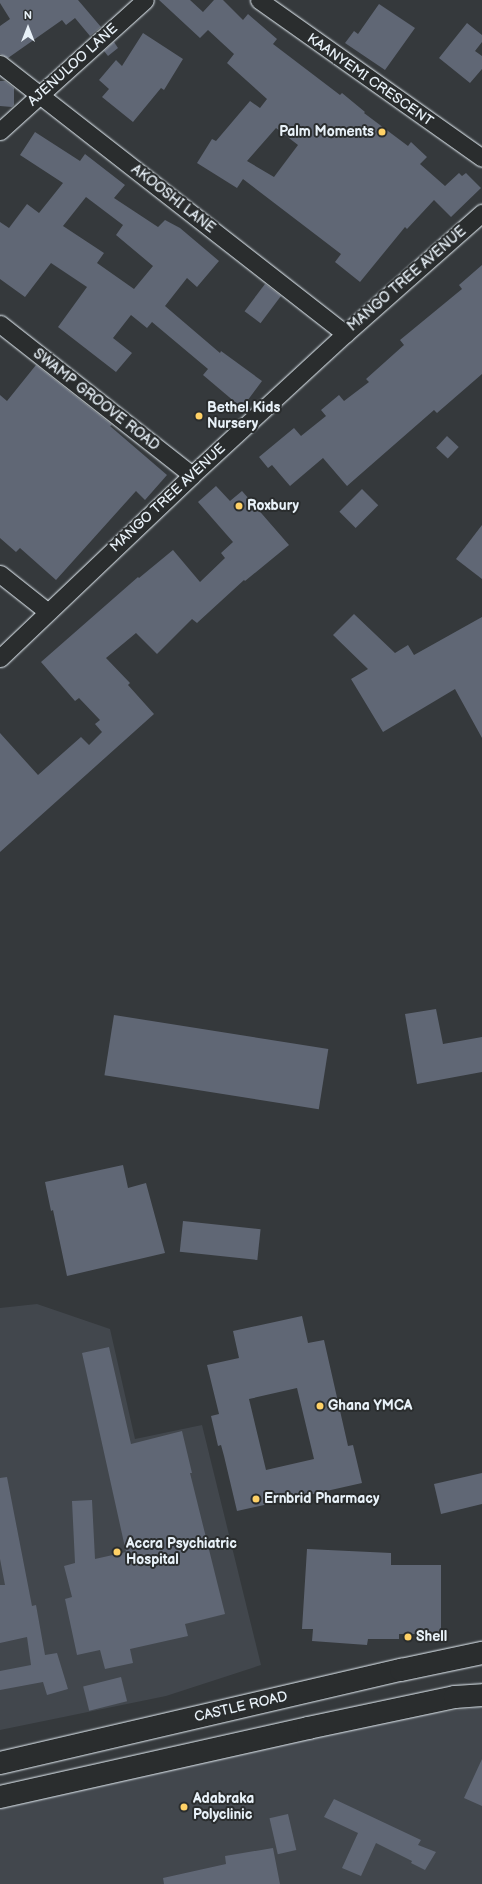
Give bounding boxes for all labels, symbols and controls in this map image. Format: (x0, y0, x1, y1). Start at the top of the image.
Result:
north arrow (8, 8, 48, 48)
text: N (24, 9, 32, 22)
street label: AJENULOO LANE (25, 20, 121, 110)
street label: KAANYEMI CRESCENT (304, 30, 436, 130)
place label: Palm Moments (279, 124, 374, 140)
marker: Palm Moments (377, 127, 387, 137)
street label: AKOOSHI LANE (128, 161, 218, 237)
street label: MANGO TREE AVENUE (344, 223, 470, 335)
street label: SWAMP GROOVE ROAD (30, 346, 162, 454)
place label: Bethel Kids Nursery (207, 400, 280, 432)
marker: Bethel Kids Nursery (194, 411, 204, 421)
street label: MANGO TREE AVENUE (107, 440, 229, 556)
place label: Roxbury (247, 498, 299, 514)
marker: Roxbury (234, 501, 244, 511)
place label: Ghana YMCA (328, 1398, 412, 1414)
marker: Ghana YMCA (315, 1401, 325, 1411)
place label: Ernbrid Pharmacy (264, 1491, 379, 1507)
marker: Ernbrid Pharmacy (251, 1494, 261, 1504)
place label: Accra Psychiatric Hospital (126, 1536, 237, 1568)
marker: Accra Psychiatric Hospital (111, 1546, 123, 1558)
place label: Shell (416, 1629, 447, 1645)
marker: Shell (403, 1632, 413, 1642)
street label: CASTLE ROAD (193, 1688, 289, 1726)
place label: Adabraka Polyclinic (193, 1791, 254, 1824)
marker: Adabraka Polyclinic (178, 1801, 190, 1813)

